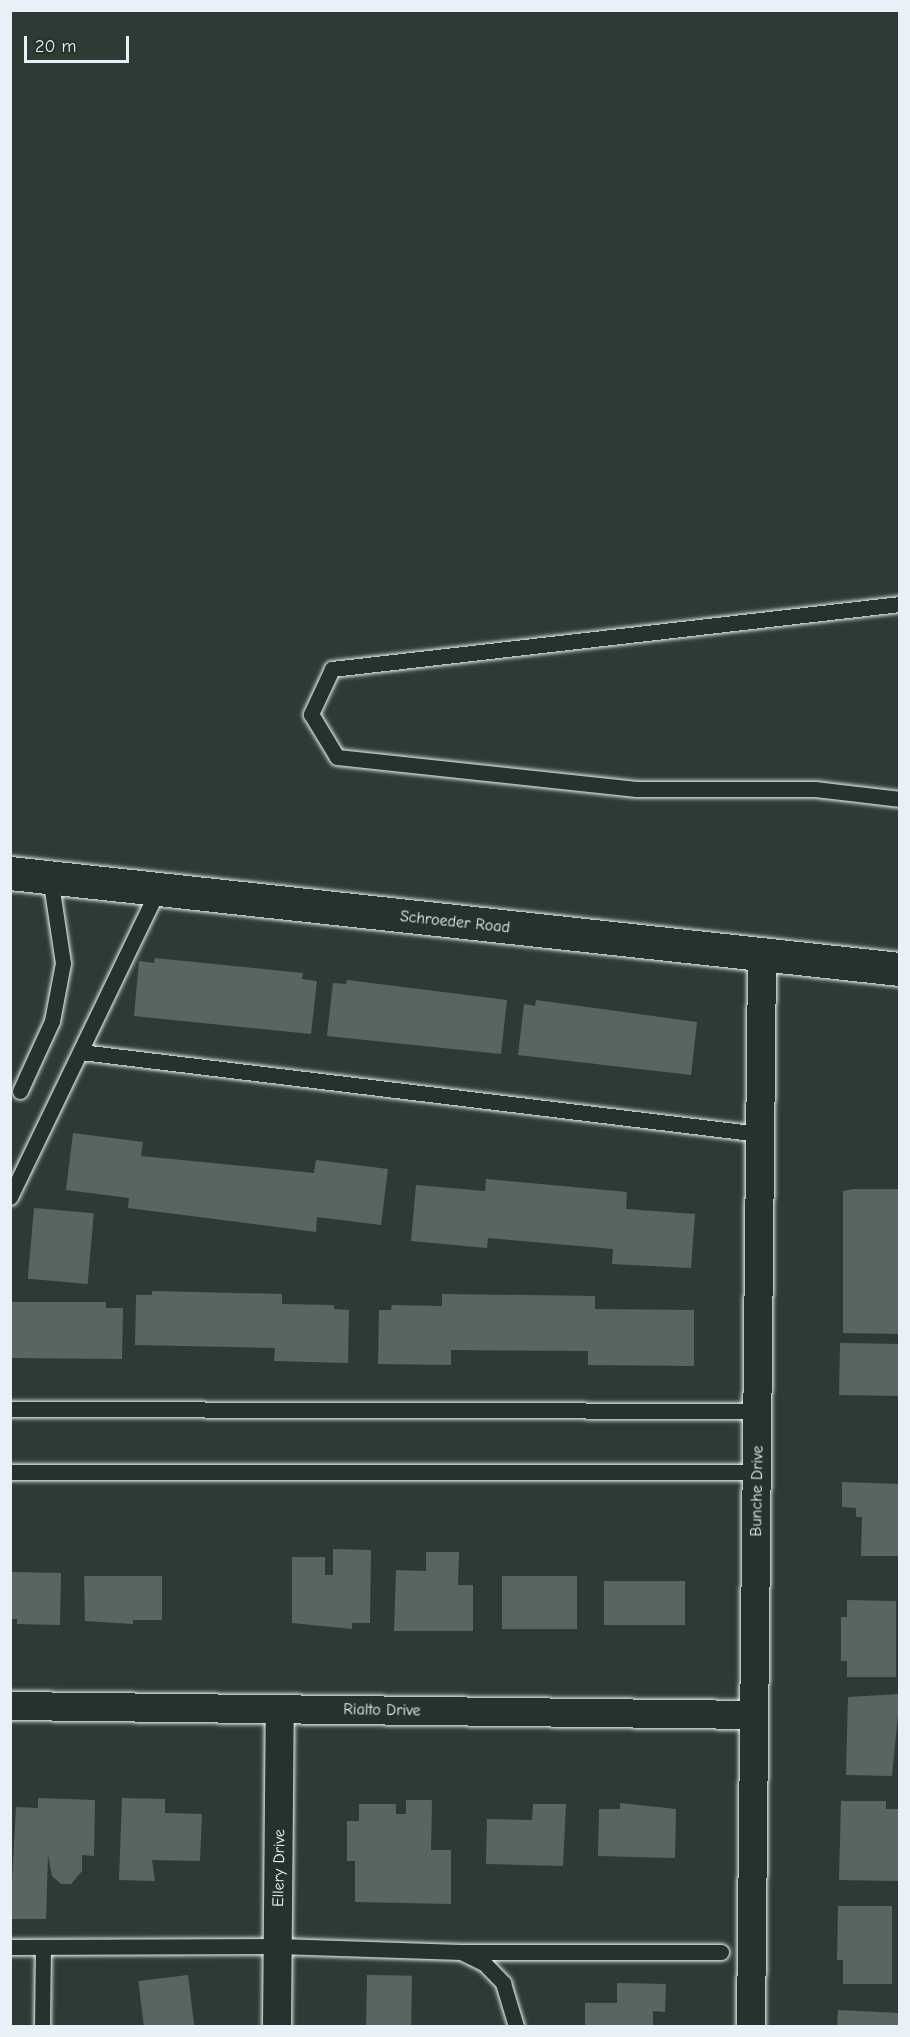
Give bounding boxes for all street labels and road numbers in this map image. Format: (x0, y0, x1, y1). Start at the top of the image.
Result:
street label: Schroeder Road (399, 907, 511, 937)
street label: Bunche Drive (747, 1445, 767, 1537)
street label: Rialto Drive (343, 1700, 421, 1720)
street label: Ellery Drive (269, 1829, 289, 1907)

